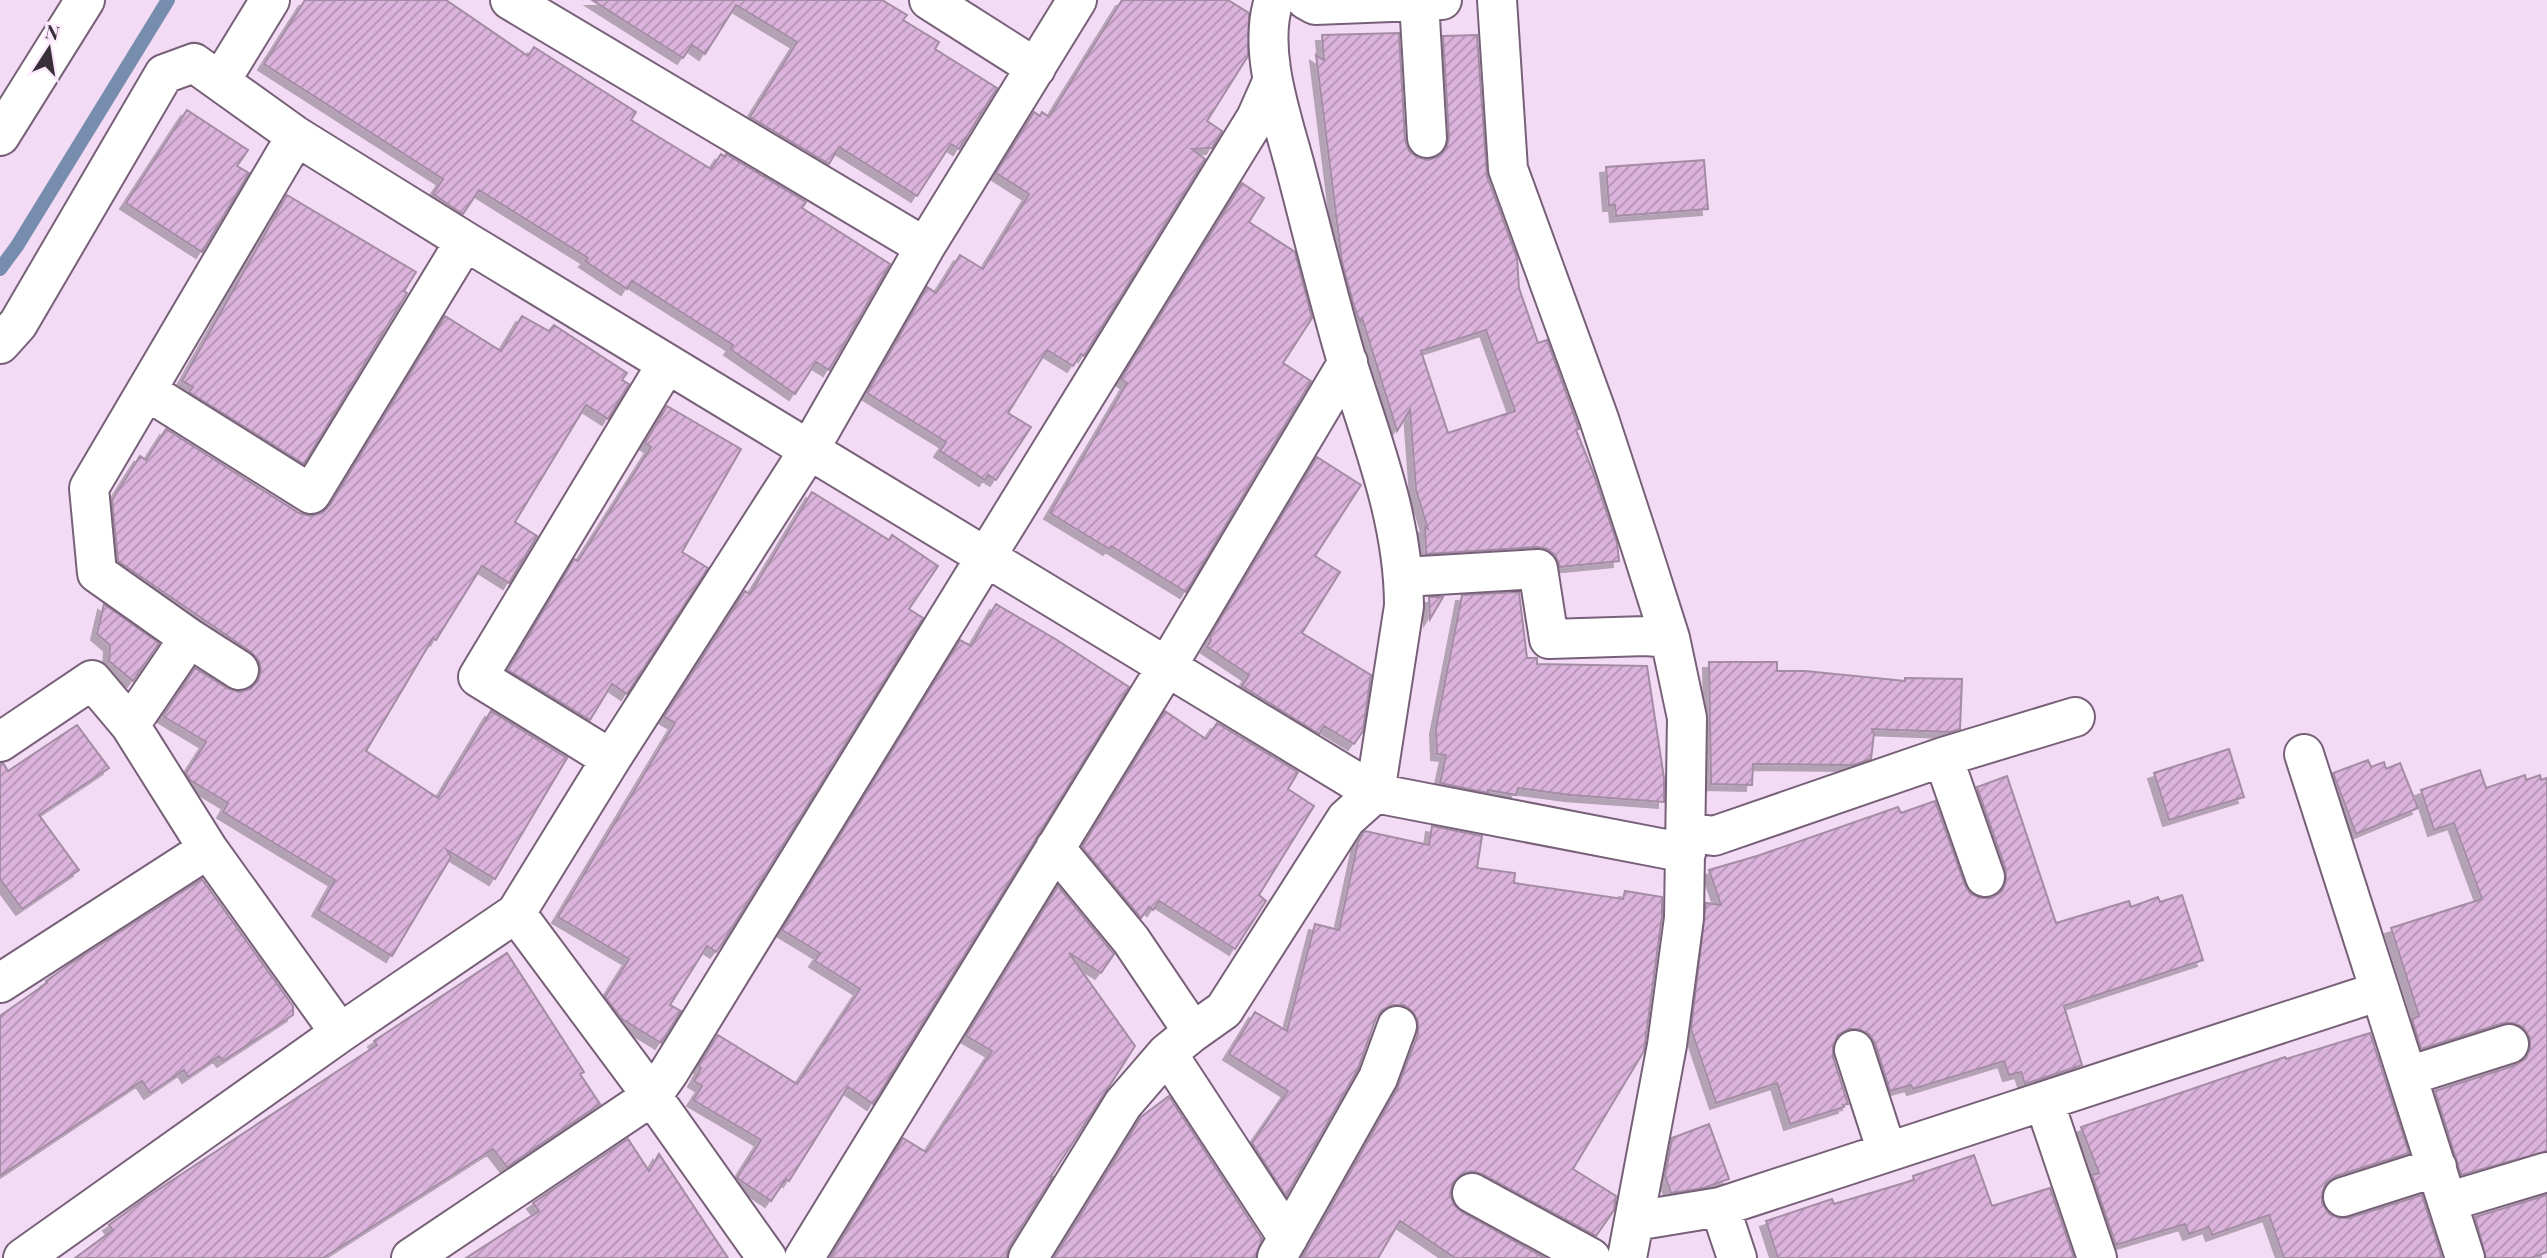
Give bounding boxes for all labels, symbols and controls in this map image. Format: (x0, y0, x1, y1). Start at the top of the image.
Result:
north arrow (14, 14, 84, 84)
text: N (43, 17, 62, 46)

